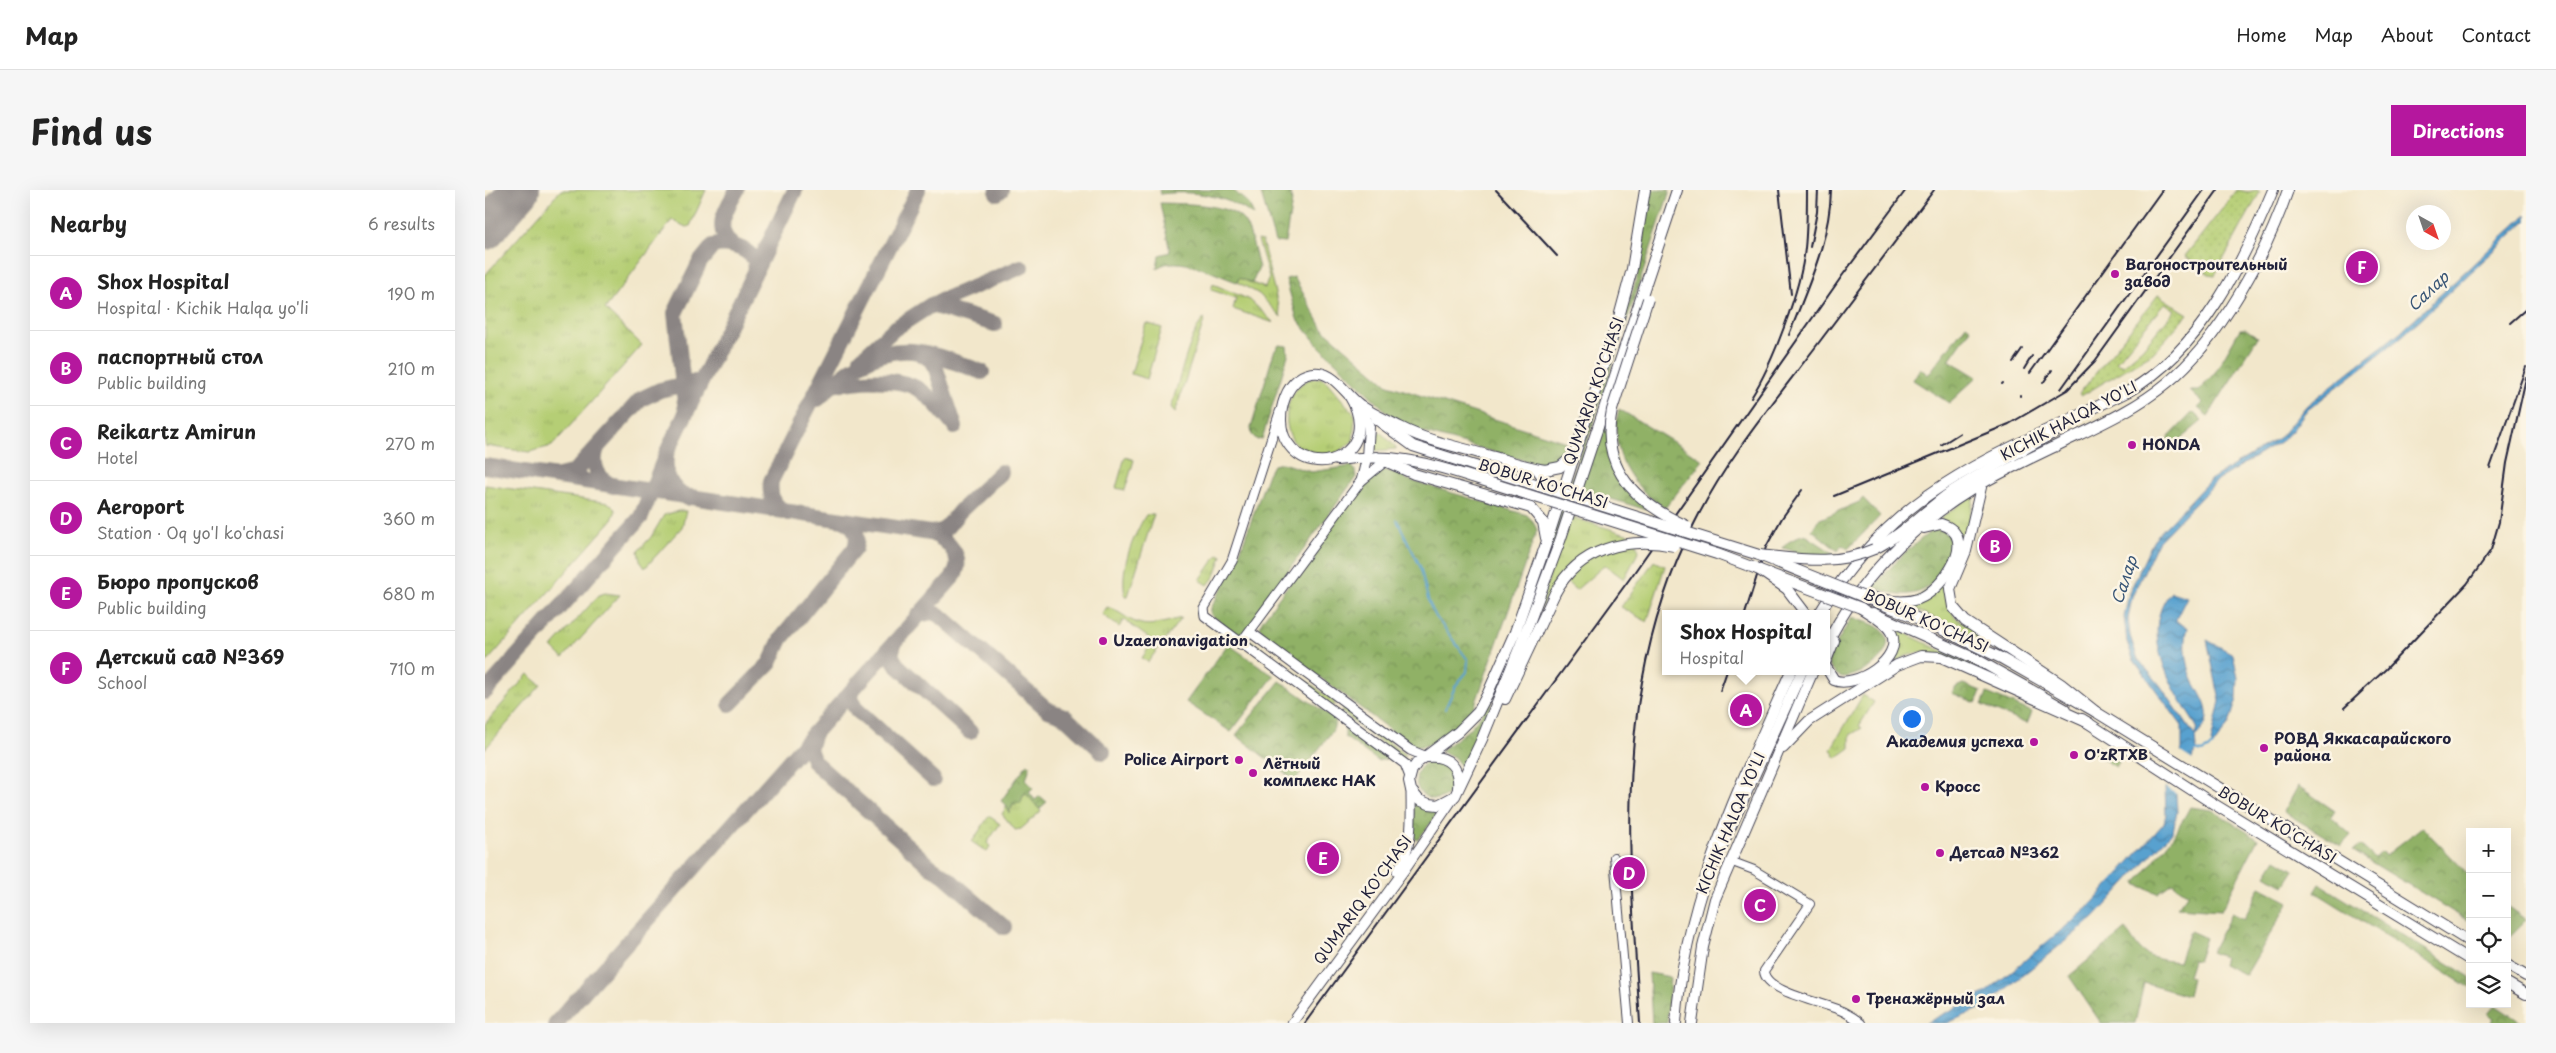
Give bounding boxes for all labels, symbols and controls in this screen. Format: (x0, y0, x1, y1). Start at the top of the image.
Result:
text: Map (25, 17, 78, 53)
text: Home (2236, 21, 2286, 48)
text: Map (2314, 21, 2353, 48)
text: About (2381, 21, 2433, 48)
text: Contact (2461, 21, 2531, 48)
text: Find us (30, 104, 152, 157)
button: Directions (2391, 105, 2526, 156)
north arrow (2406, 205, 2451, 250)
text: Nearby (50, 207, 127, 239)
text: 6 results (368, 211, 435, 235)
pin: F (2346, 248, 2378, 286)
place label: Вагоностроительный завод (2124, 252, 2288, 292)
water label: Салар (2401, 264, 2455, 316)
text: Shox Hospital (97, 267, 229, 295)
marker: Вагоностроительный завод (2109, 268, 2121, 280)
text: A (60, 281, 72, 305)
text: 190 m (387, 281, 435, 305)
text: Hospital · Kichik Halqa yo'li (97, 295, 309, 319)
street label: QUMARIQ KO'CHASI (1556, 313, 1629, 468)
text: паспортный стол (97, 342, 263, 370)
text: B (61, 356, 71, 380)
text: 210 m (387, 356, 435, 380)
text: Public building (97, 370, 207, 394)
street label: KICHIK HALQA YO'LI (1996, 374, 2141, 466)
text: Reikartz Amirun (97, 417, 256, 445)
text: C (60, 431, 72, 455)
text: 270 m (385, 431, 435, 455)
place label: HONDA (2142, 432, 2200, 455)
marker: HONDA (2126, 439, 2138, 451)
text: Hotel (97, 445, 138, 469)
street label: BOBUR KO'CHASI (1476, 452, 1611, 513)
text: Aeroport (97, 492, 185, 520)
text: D (60, 506, 72, 530)
text: 360 m (383, 506, 435, 530)
text: Station · Oq yo'l ko'chasi (97, 520, 284, 544)
pin: B (1979, 527, 2011, 565)
water label: Салар (2104, 551, 2143, 607)
text: Бюро пропусков (97, 567, 259, 595)
text: E (61, 581, 71, 605)
text: 680 m (382, 581, 435, 605)
street label: BOBUR KO'CHASI (1860, 582, 1993, 658)
text: Public building (97, 595, 207, 619)
popup (1662, 610, 1830, 675)
text: Shox Hospital (1680, 617, 1812, 645)
place label: Uzaeronavigation (1113, 628, 1248, 651)
marker: Uzaeronavigation (1097, 635, 1109, 647)
text: Детский сад №369 (97, 642, 284, 670)
text: Hospital (1680, 645, 1744, 669)
text: F (61, 656, 71, 680)
text: 710 m (389, 656, 435, 680)
text: School (97, 670, 147, 694)
pin: A (1730, 691, 1762, 729)
your location (1899, 706, 1925, 732)
place label: РОВД Яккасарайского района (2274, 726, 2451, 766)
place label: Академия успеха (1886, 729, 2025, 752)
marker: Академия успеха (2028, 736, 2040, 748)
place label: O'zRTXB (2084, 742, 2148, 765)
marker: РОВД Яккасарайского района (2258, 742, 2270, 754)
place label: Police Airport (1124, 747, 1229, 770)
street label: KICHIK HALQA YO'LI (1689, 748, 1770, 897)
marker: O'zRTXB (2068, 749, 2080, 761)
place label: Лётный комплекс НАК (1263, 751, 1376, 791)
marker: Police Airport (1233, 754, 1245, 766)
marker: Лётный комплекс НАК (1247, 767, 1259, 779)
place label: Кросс (1935, 774, 1980, 797)
street label: BOBUR KO'CHASI (2214, 779, 2342, 868)
marker: Кросс (1919, 781, 1931, 793)
map controls (2466, 828, 2511, 1008)
button: + (2466, 828, 2511, 873)
street label: QUMARIQ KO'CHASI (1307, 830, 1417, 969)
pin: E (1307, 839, 1339, 877)
place label: Детсад №362 (1949, 840, 2059, 863)
marker: Детсад №362 (1934, 847, 1946, 859)
pin: D (1613, 854, 1645, 892)
button: − (2466, 873, 2511, 918)
pin: C (1744, 886, 1776, 924)
button: locate (2466, 918, 2511, 963)
button: layers (2466, 963, 2511, 1008)
place label: Тренажёрный зал (1866, 986, 2005, 1009)
marker: Тренажёрный зал (1850, 993, 1862, 1005)

